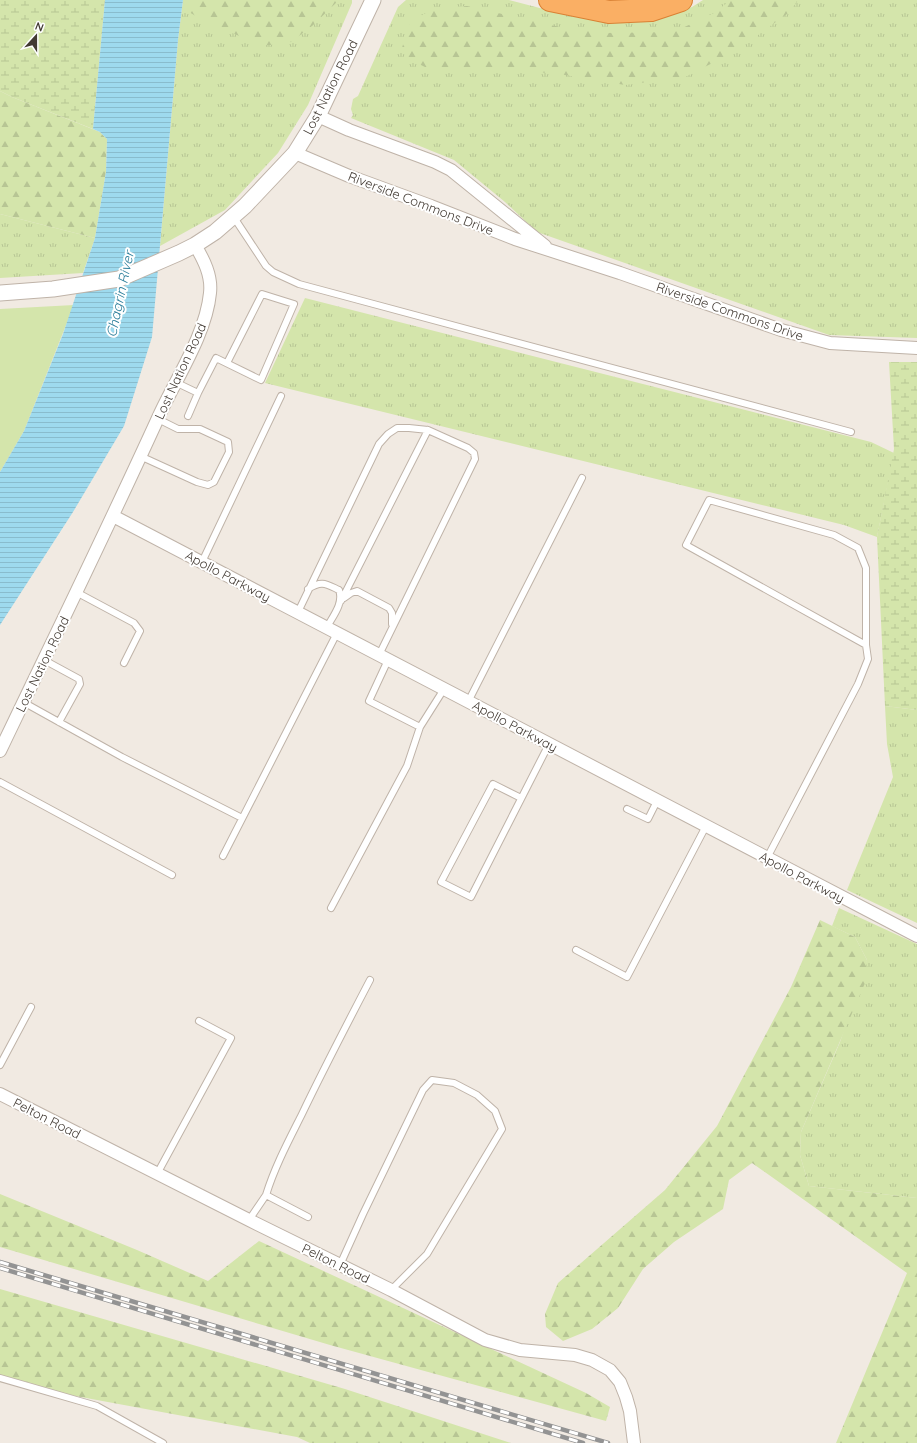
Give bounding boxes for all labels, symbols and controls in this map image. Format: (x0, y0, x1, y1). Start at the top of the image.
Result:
north arrow (16, 16, 56, 56)
text: N (33, 19, 46, 35)
street label: Lost Nation Road (299, 37, 361, 137)
street label: Riverside Commons Drive (346, 168, 496, 238)
water label: Chagrin River (102, 248, 138, 339)
street label: Riverside Commons Drive (654, 278, 806, 344)
street label: Lost Nation Road (151, 320, 209, 422)
street label: Apollo Parkway (183, 547, 273, 605)
street label: Lost Nation Road (12, 614, 72, 714)
street label: Apollo Parkway (470, 697, 560, 755)
street label: Apollo Parkway (757, 848, 847, 906)
street label: Pelton Road (11, 1094, 83, 1142)
street label: Pelton Road (299, 1240, 373, 1286)

